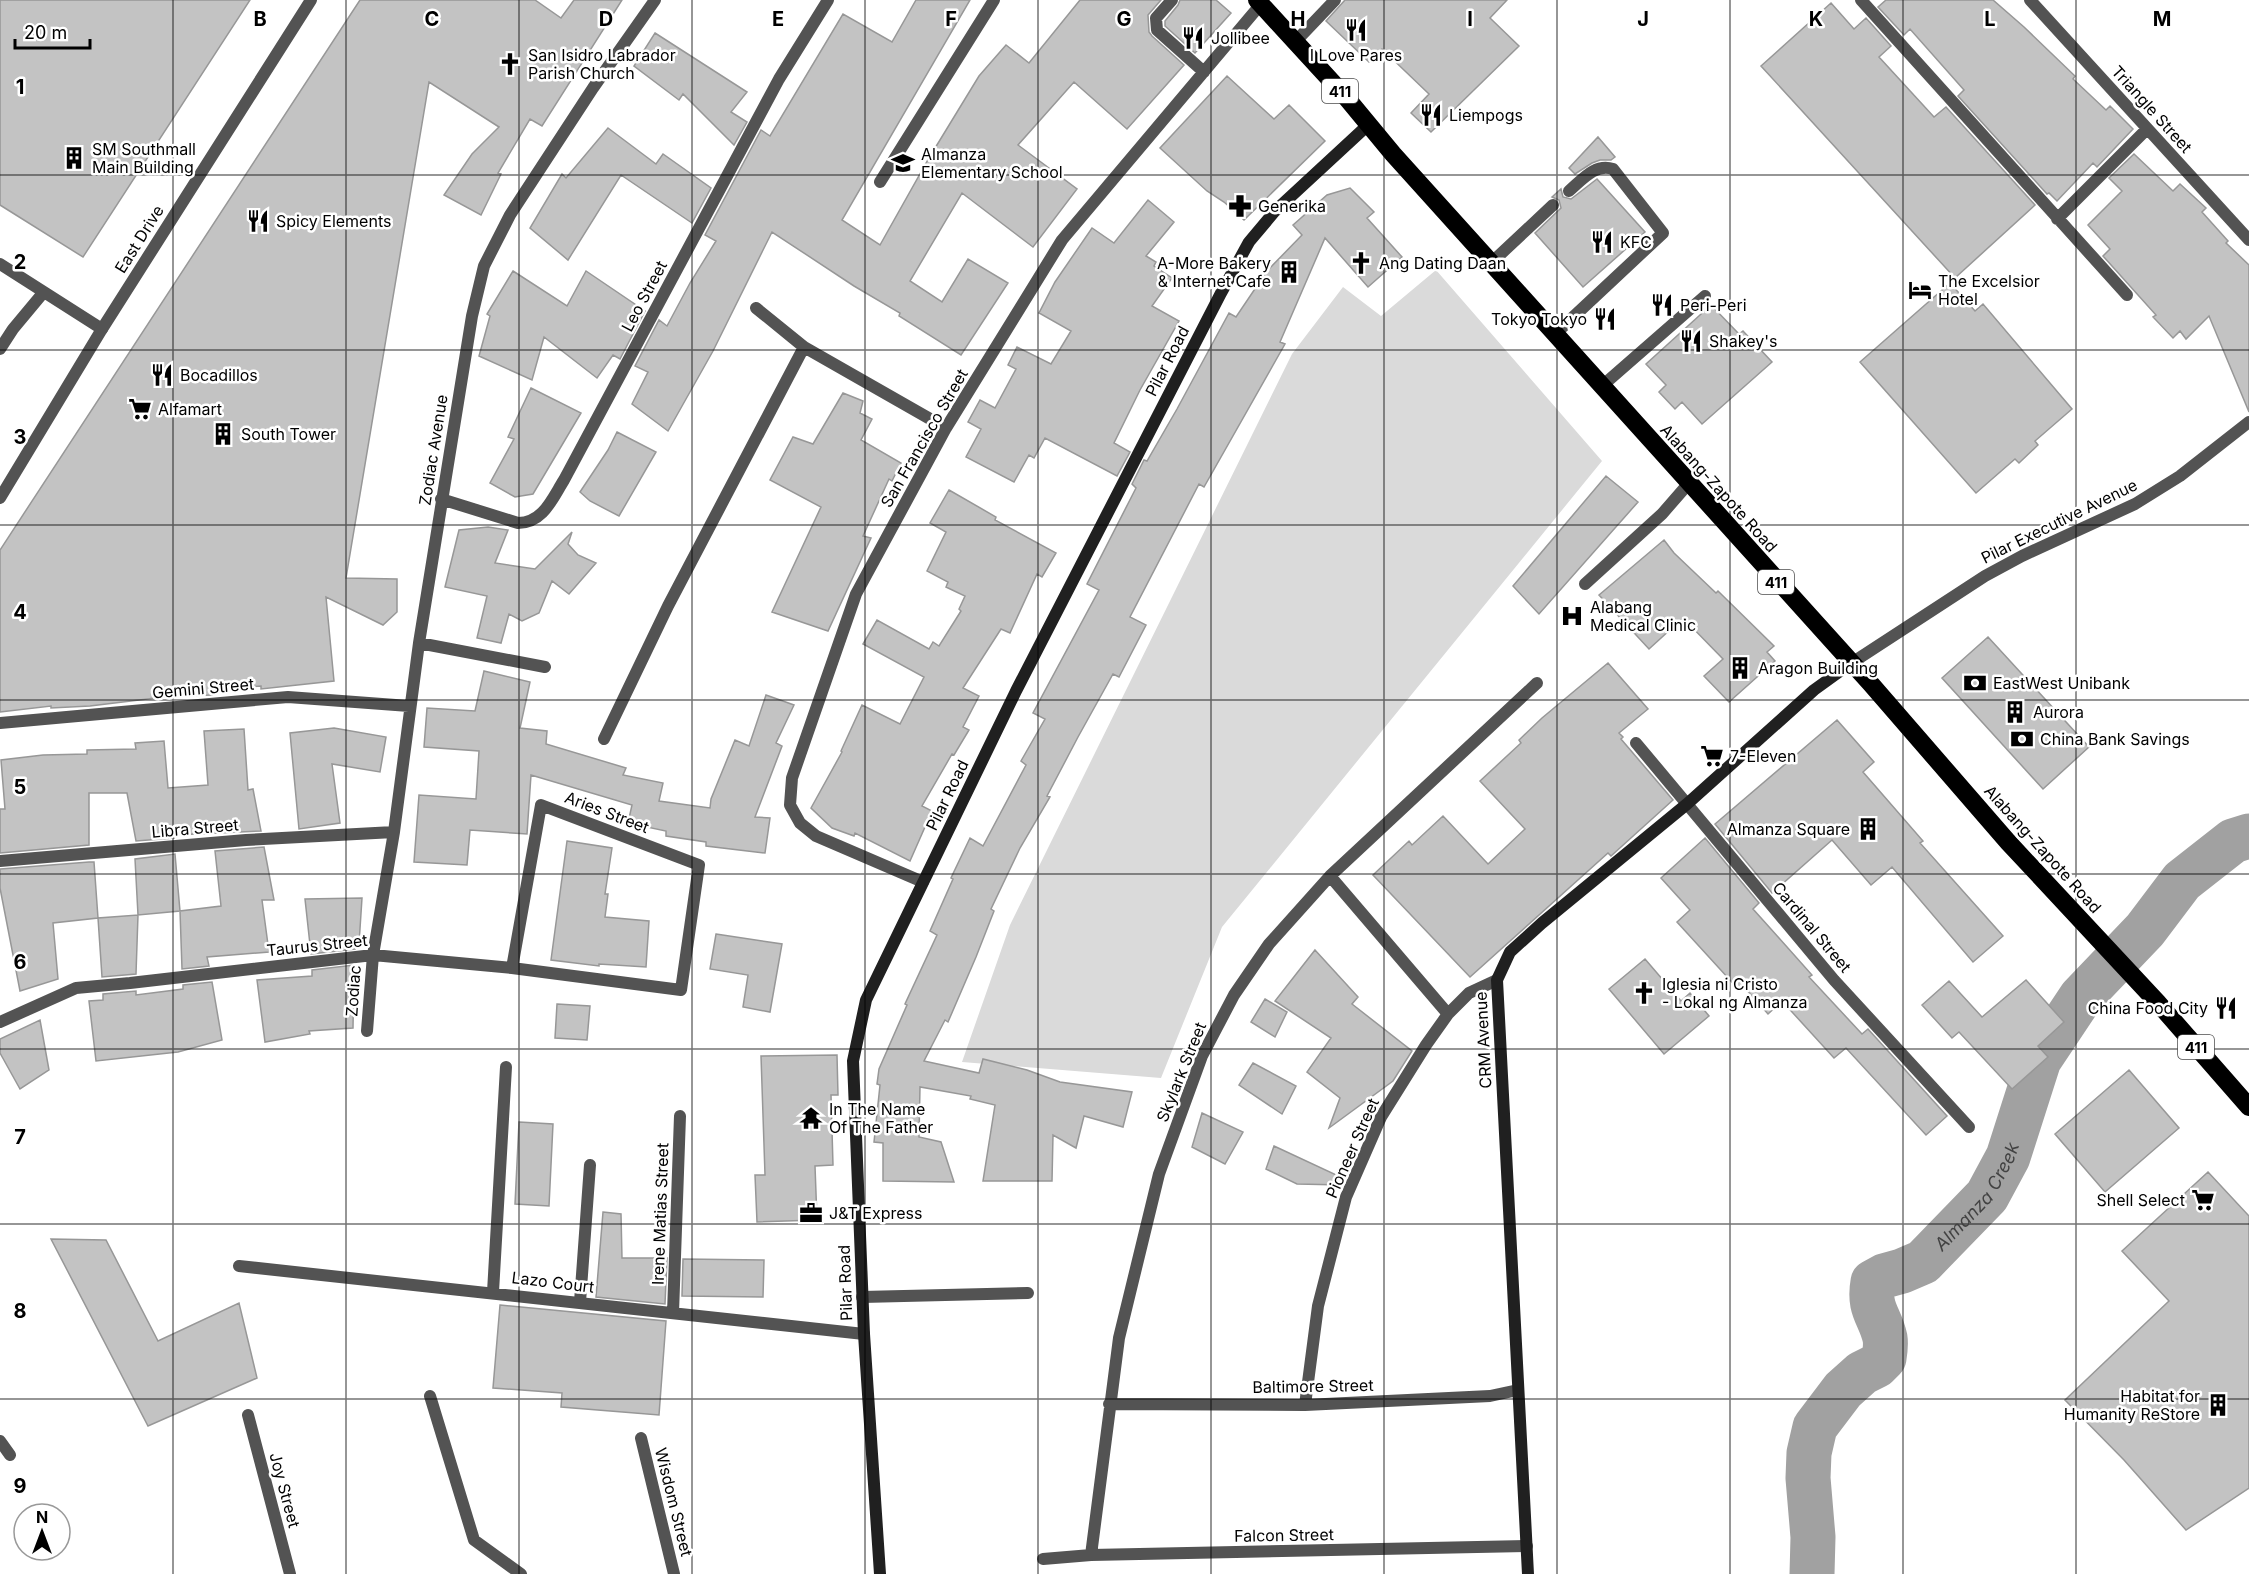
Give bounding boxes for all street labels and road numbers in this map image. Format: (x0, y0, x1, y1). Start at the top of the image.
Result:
street label: Triangle Street (2108, 61, 2196, 157)
road number: 411 (1322, 79, 1358, 103)
street label: East Drive (110, 201, 168, 277)
street label: Leo Street (617, 257, 671, 335)
street label: Pilar Road (1141, 323, 1193, 399)
street label: San Francisco Street (876, 365, 972, 511)
street label: Zodiac Avenue (414, 393, 452, 507)
street label: Alabang-Zapote Road (1656, 420, 1782, 556)
street label: Pilar Executive Avenue (1978, 474, 2140, 568)
road number: 411 (1758, 570, 1794, 594)
street label: Gemini Street (151, 674, 255, 702)
street label: Pilar Road (921, 756, 973, 834)
street label: Alabang-Zapote Road (1980, 781, 2106, 917)
street label: Aries Street (562, 787, 652, 837)
street label: Libra Street (151, 814, 239, 842)
street label: Cardinal Street (1768, 878, 1856, 976)
street label: Taurus Street (266, 930, 368, 960)
street label: Zodiac (341, 965, 365, 1017)
street label: CRM Avenue (1470, 991, 1496, 1089)
street label: Skylark Street (1152, 1019, 1210, 1125)
road number: 411 (2178, 1035, 2214, 1059)
street label: Pioneer Street (1321, 1095, 1383, 1201)
street label: Irene Matias Street (648, 1143, 672, 1285)
street label: Pilar Road (834, 1245, 856, 1321)
street label: Lazo Court (511, 1267, 595, 1297)
street label: Baltimore Street (1252, 1375, 1374, 1397)
street label: Wisdom Street (651, 1446, 697, 1558)
street label: Joy Street (265, 1450, 305, 1530)
street label: Falcon Street (1234, 1524, 1334, 1546)

